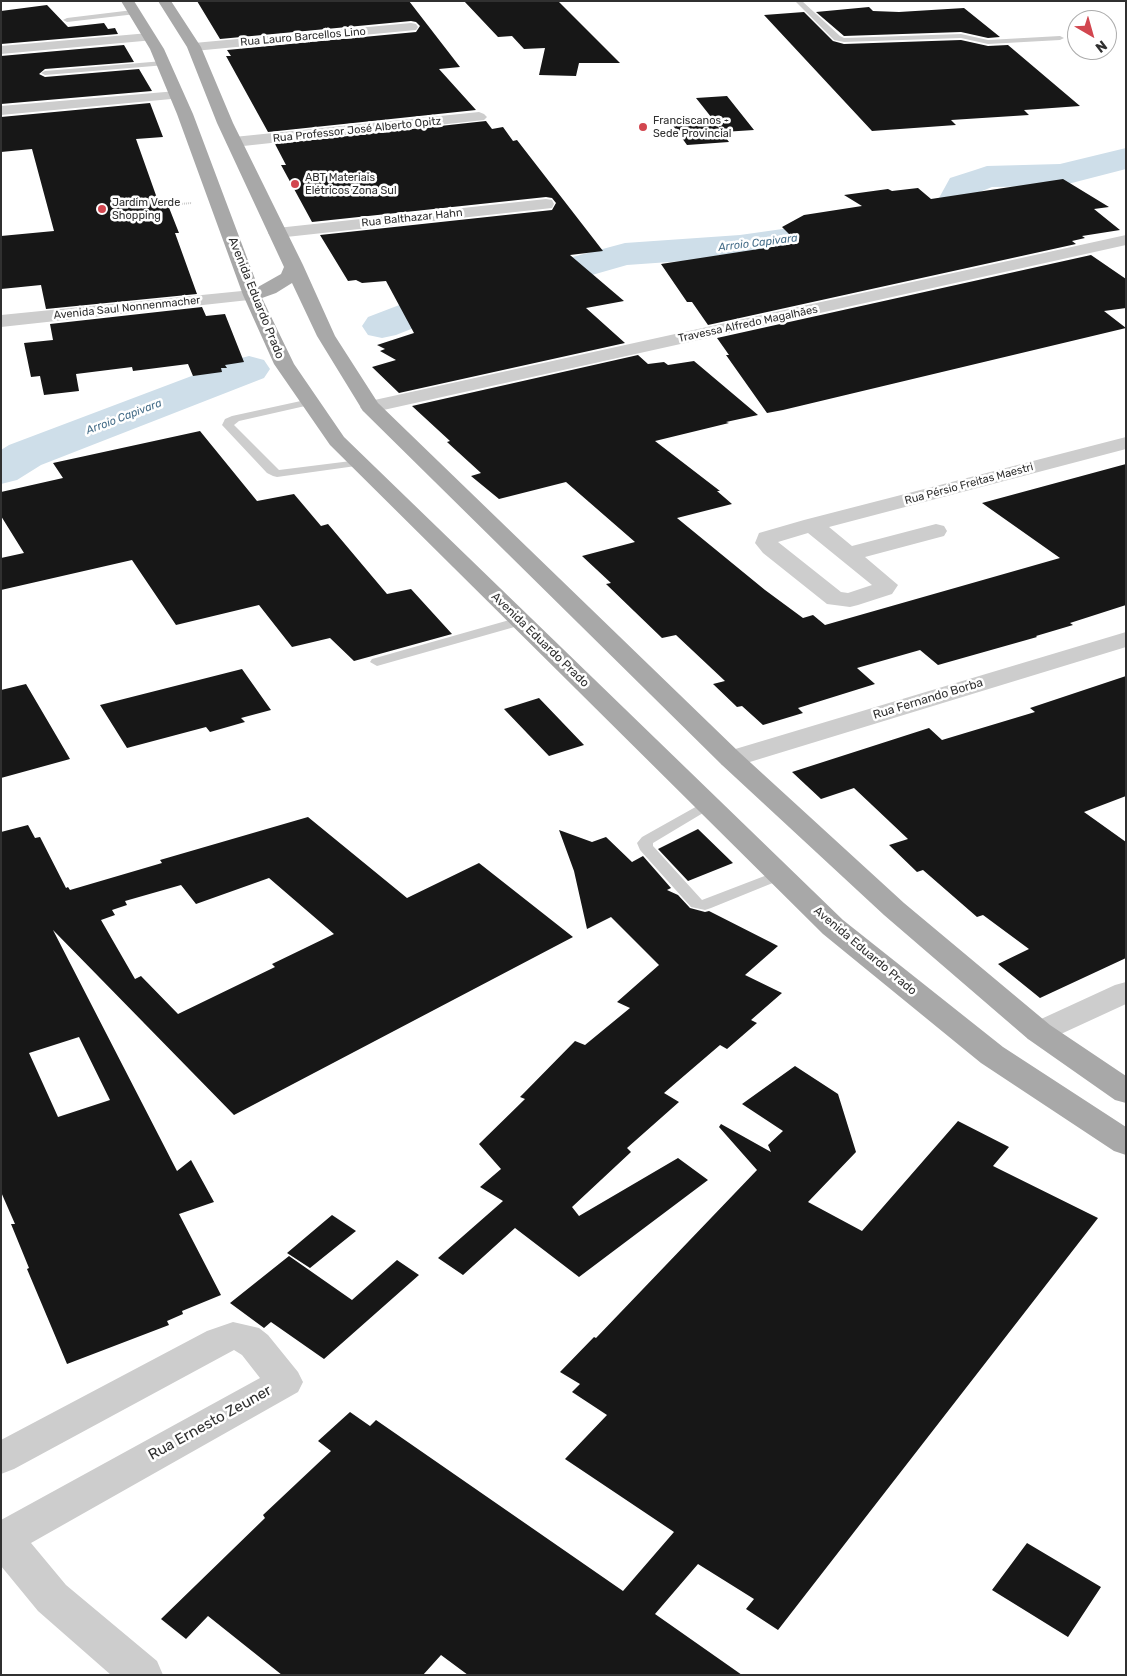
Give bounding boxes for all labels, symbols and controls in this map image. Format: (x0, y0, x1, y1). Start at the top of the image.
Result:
north arrow (1067, 10, 1117, 60)
street label: Rua Lauro Barcellos Lino (240, 25, 366, 49)
text: N (1092, 37, 1110, 56)
place label: Franciscanos - Sede Provincial (653, 114, 732, 140)
street label: Rua Professor José Alberto Opitz (272, 115, 442, 145)
marker: Franciscanos - Sede Provincial (637, 121, 649, 133)
place label: ABT Materiais Elétricos Zona Sul (305, 171, 397, 197)
marker: ABT Materiais Elétricos Zona Sul (289, 178, 301, 190)
place label: Jardim Verde Shopping (112, 196, 180, 222)
marker: Jardim Verde Shopping (96, 203, 108, 215)
street label: Rua Balthazar Hahn (361, 206, 463, 230)
water label: Arroio Capivara (718, 232, 798, 254)
street label: Avenida Eduardo Prado (225, 235, 287, 361)
street label: Avenida Saul Nonnenmacher (53, 294, 201, 322)
street label: Travessa Alfredo Magalhães (677, 303, 819, 345)
water label: Arroio Capivara (84, 397, 164, 437)
street label: Rua Pérsio Freitas Maestri (903, 460, 1035, 508)
street label: Avenida Eduardo Prado (488, 590, 592, 690)
street label: Rua Fernando Borba (871, 675, 985, 723)
street label: Avenida Eduardo Prado (811, 904, 919, 998)
street label: Rua Ernesto Zeuner (145, 1382, 275, 1464)

